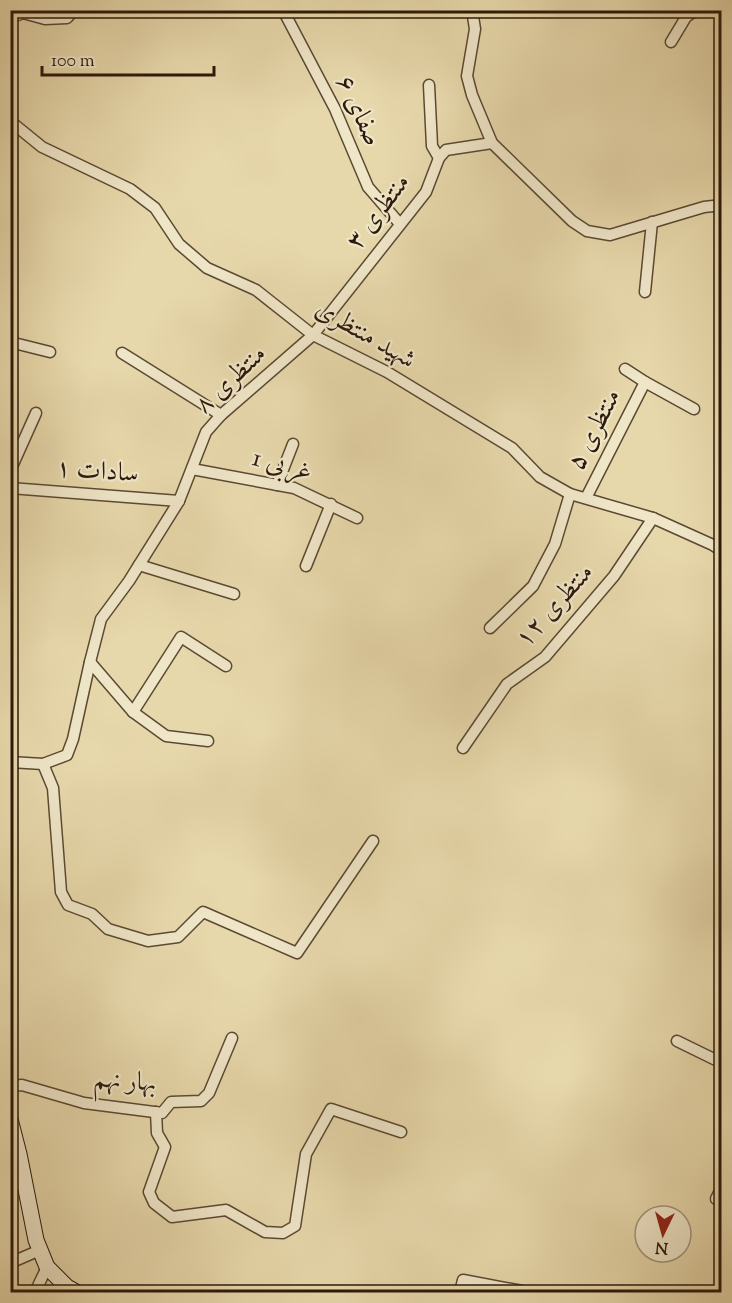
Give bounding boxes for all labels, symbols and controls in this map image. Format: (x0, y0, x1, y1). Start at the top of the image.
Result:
scale bar (42, 39, 214, 77)
text: 100 m (51, 49, 95, 75)
street label: صفای ۶ (325, 69, 391, 153)
street label: منتظری ۳ (338, 166, 420, 258)
street label: شهید منتظری (308, 291, 422, 379)
street label: منتظری ۸ (187, 337, 275, 423)
street label: منتظری ۵ (559, 383, 631, 477)
street label: غربی 1 (248, 440, 316, 492)
street label: سادات ۱ (54, 451, 140, 493)
street label: منتظری ۱۲ (507, 556, 603, 656)
street label: بهار نهم (92, 1061, 158, 1107)
north arrow (633, 1204, 693, 1264)
text: N (654, 1234, 669, 1258)

